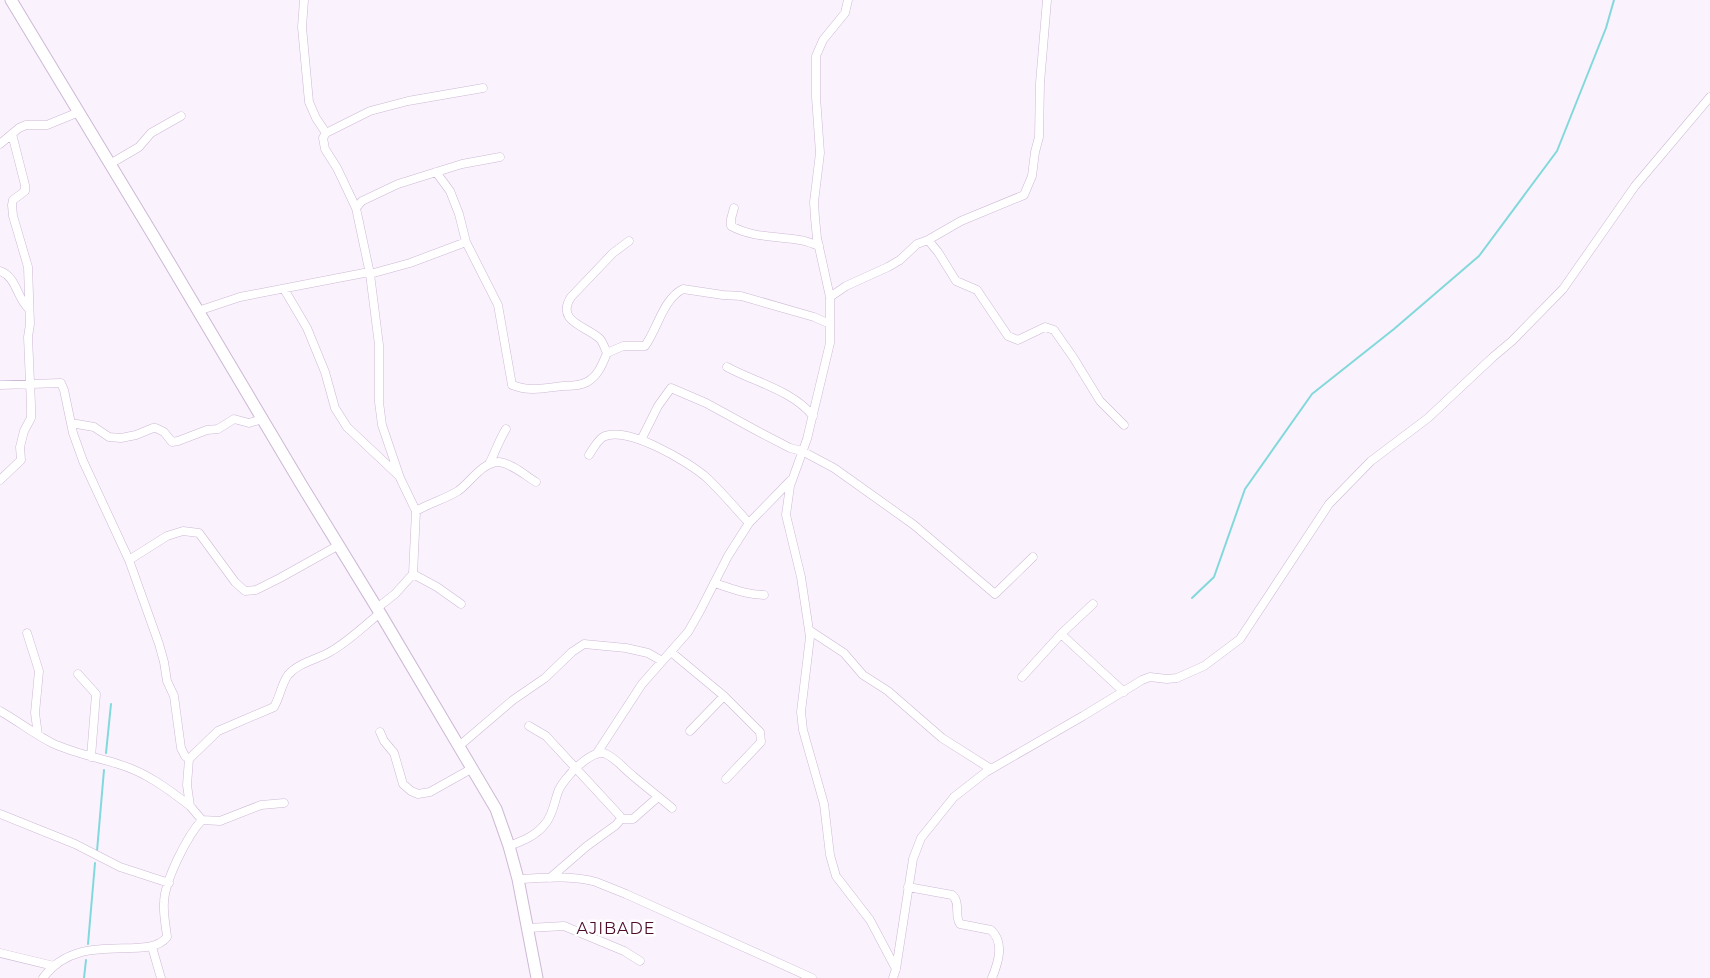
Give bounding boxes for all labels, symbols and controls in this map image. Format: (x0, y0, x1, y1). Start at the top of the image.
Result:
district label: AJIBADE (577, 919, 655, 938)

